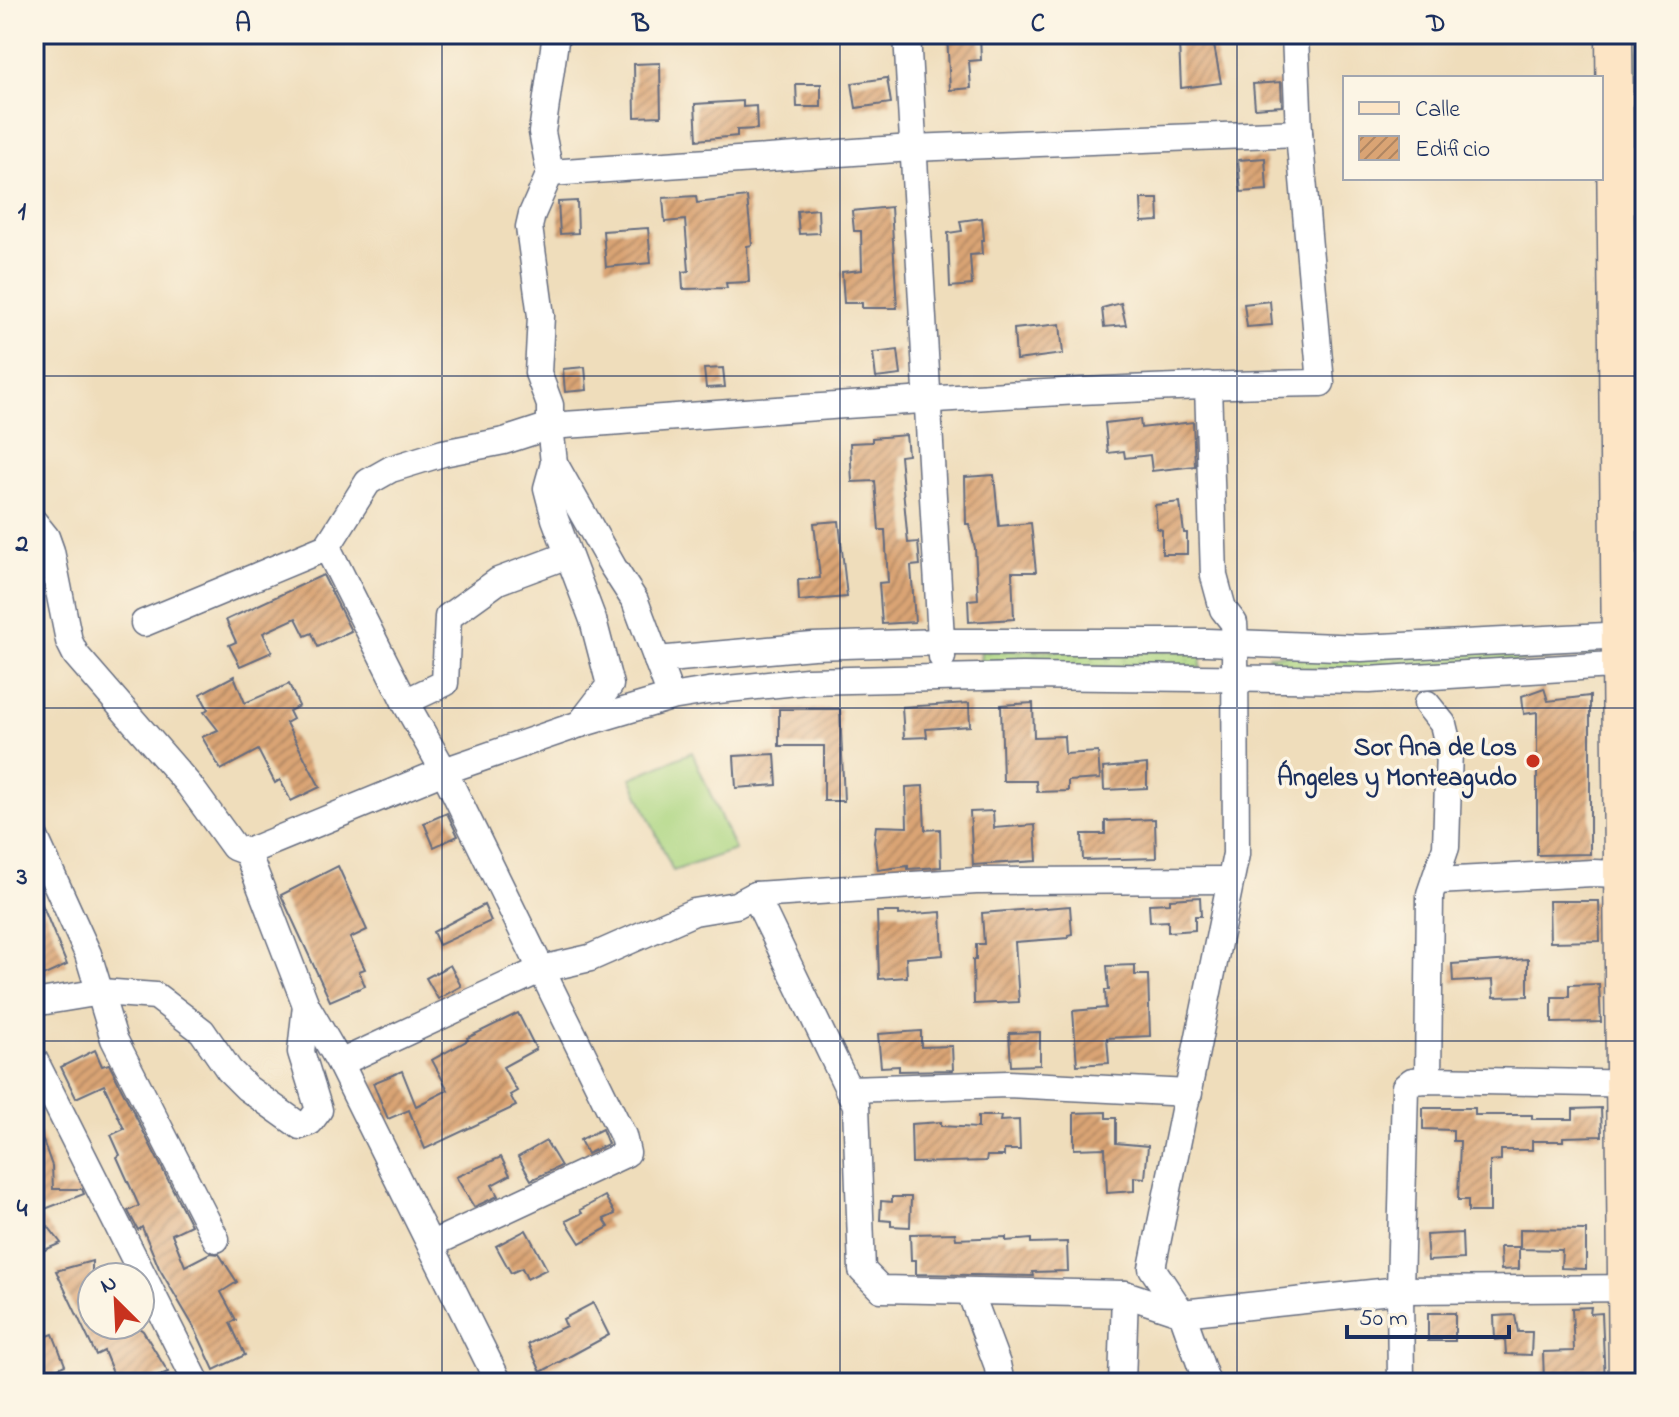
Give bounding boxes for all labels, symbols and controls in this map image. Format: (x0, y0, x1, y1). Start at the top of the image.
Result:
text: A (235, 6, 251, 44)
text: B (631, 6, 650, 44)
text: C (1031, 6, 1045, 44)
text: D (1425, 6, 1446, 44)
legend (1343, 76, 1603, 180)
text: Calle (1415, 93, 1460, 128)
text: Edificio (1415, 133, 1490, 168)
text: 1 (18, 194, 27, 232)
text: 2 (15, 526, 29, 564)
place label: Sor Ana de Los Ángeles y Monteagudo (1277, 730, 1517, 799)
marker: Sor Ana de Los Ángeles y Monteagudo (1524, 752, 1542, 770)
text: 3 (16, 859, 28, 897)
text: 4 (17, 1191, 28, 1229)
north arrow (76, 1261, 156, 1341)
text: N (96, 1268, 122, 1303)
scale bar (1347, 1289, 1509, 1339)
text: 50 m (1359, 1302, 1408, 1337)

